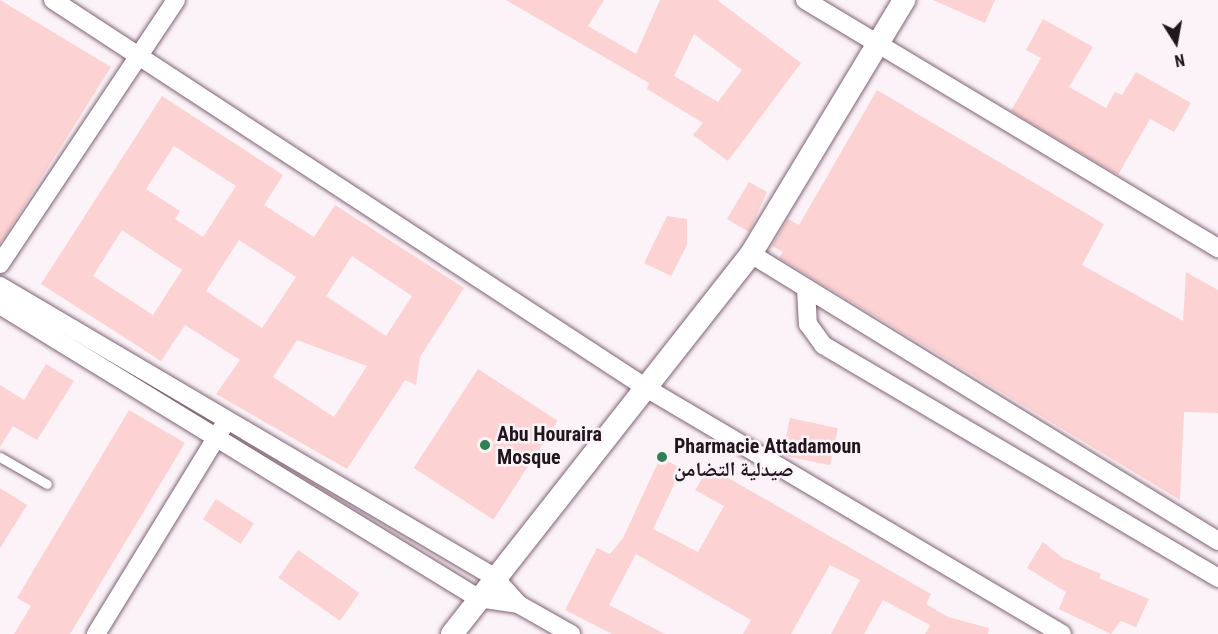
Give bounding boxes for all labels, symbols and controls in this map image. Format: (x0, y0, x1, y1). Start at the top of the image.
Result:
north arrow (1146, 12, 1206, 72)
text: N (1173, 50, 1186, 70)
place label: Abu Houraira Mosque (497, 422, 602, 469)
place label: Pharmacie Attadamoun صيدلية التضامن (674, 434, 861, 481)
marker: Abu Houraira Mosque (478, 438, 492, 452)
marker: Pharmacie Attadamoun صيدلية التضامن (655, 450, 669, 464)

